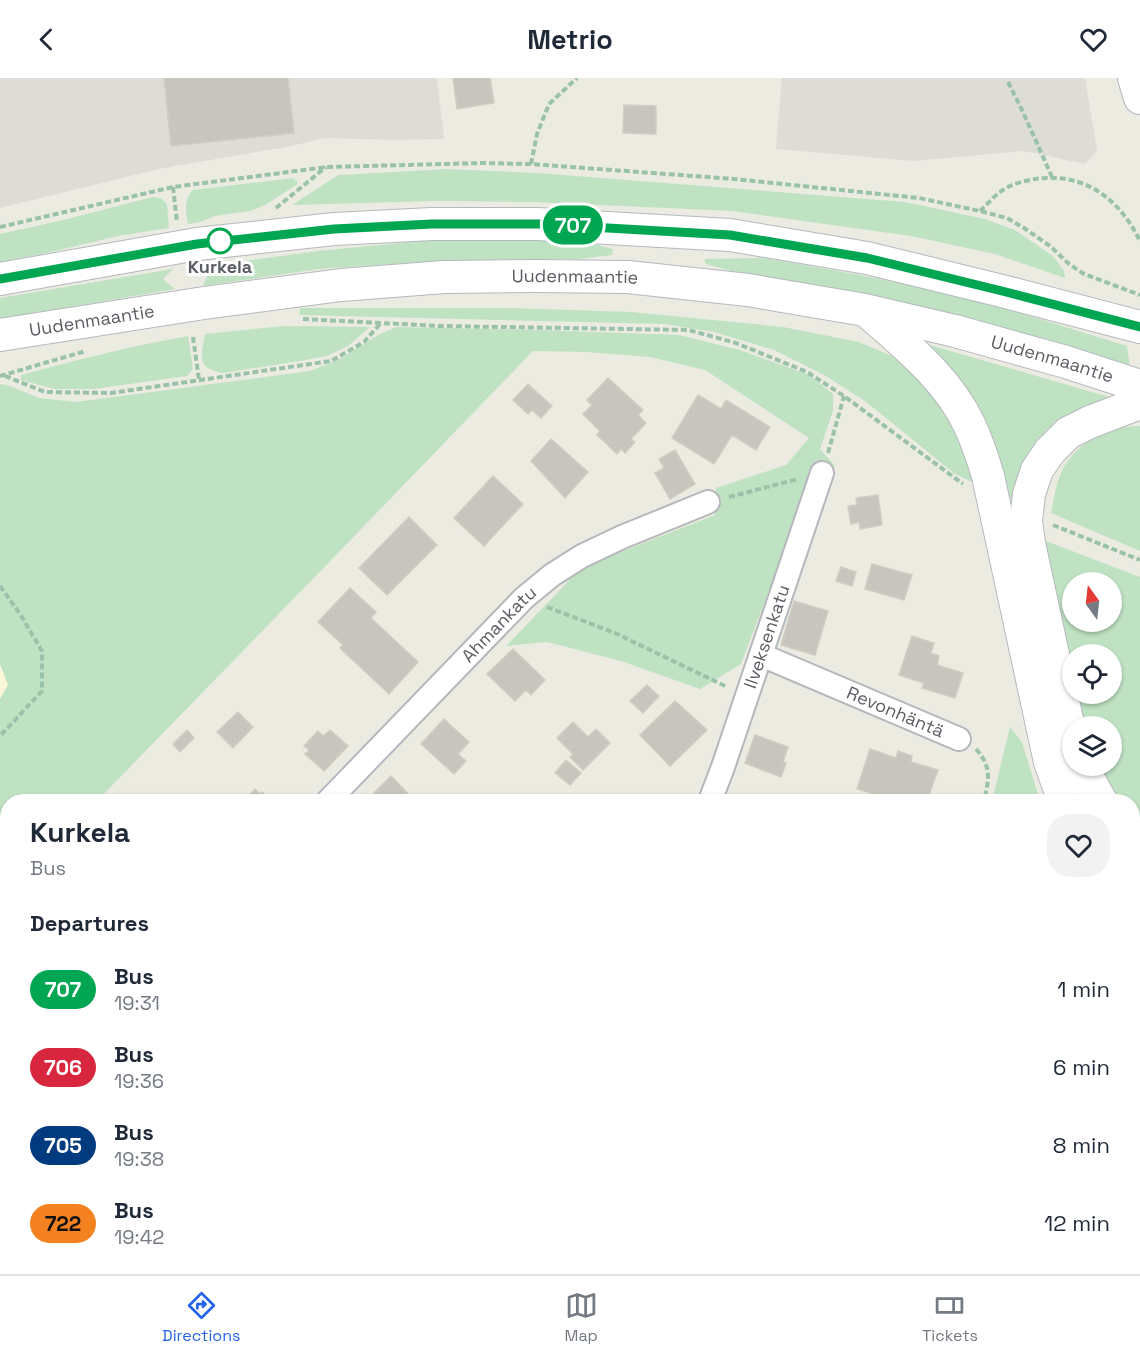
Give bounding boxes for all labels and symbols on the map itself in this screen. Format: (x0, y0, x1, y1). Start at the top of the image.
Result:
line badge: 707 (538, 206, 608, 244)
marker: Kurkela (207, 228, 233, 254)
place label: Kurkela (188, 255, 253, 278)
street label: Uudenmaantie (512, 264, 640, 289)
street label: Uudenmaantie (27, 299, 156, 341)
street label: Uudenmaantie (988, 330, 1117, 388)
north arrow (1062, 572, 1122, 632)
street label: Ahmankatu (456, 581, 541, 667)
street label: Ilveksenkatu (738, 582, 795, 691)
street label: Revonhäntä (843, 681, 948, 742)

